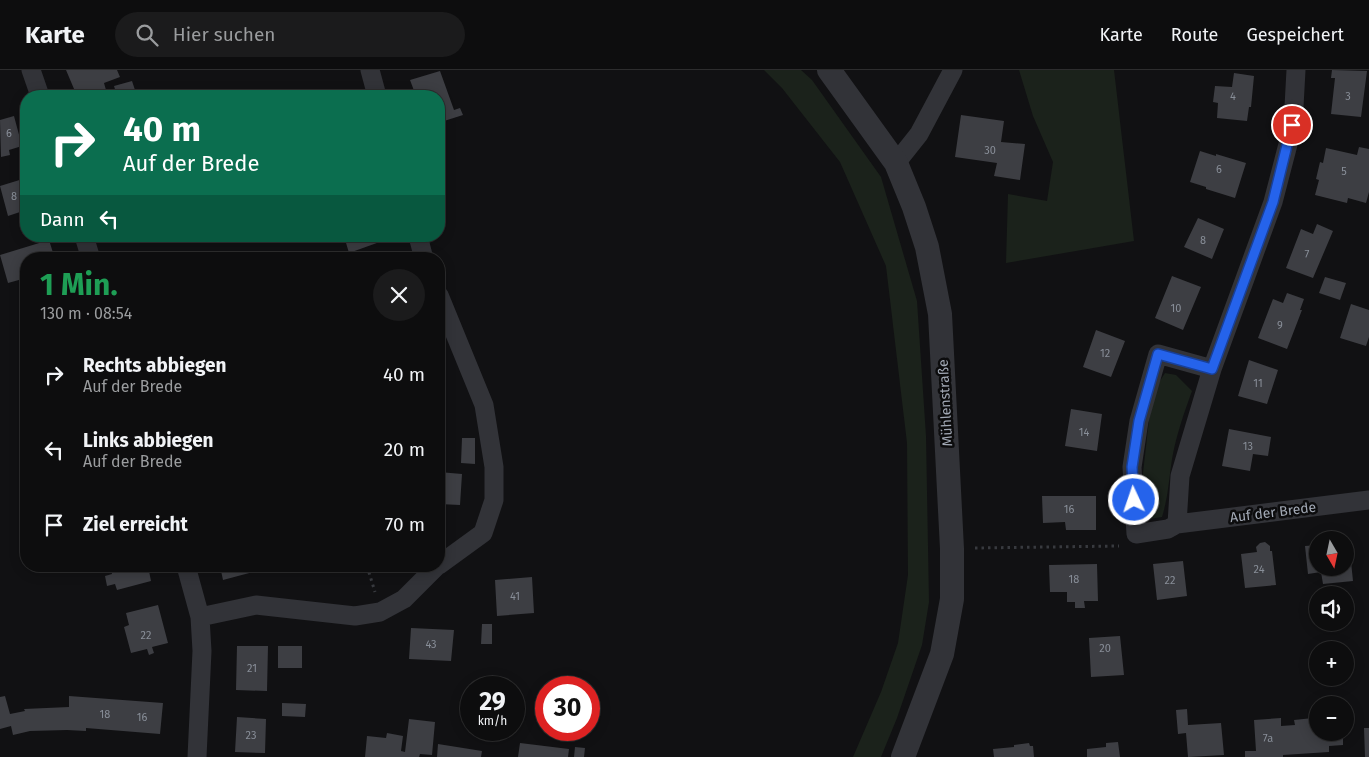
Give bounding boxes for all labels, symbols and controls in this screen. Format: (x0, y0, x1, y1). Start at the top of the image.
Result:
search box (115, 12, 465, 57)
text: Karte (25, 21, 85, 49)
icon: search (133, 21, 161, 49)
text: Hier suchen (173, 23, 275, 46)
text: Karte (1100, 24, 1143, 46)
text: Route (1171, 24, 1218, 46)
text: Gespeichert (1246, 24, 1344, 46)
house number: 4 (1230, 90, 1236, 103)
house number: 3 (1345, 90, 1351, 103)
pin (1271, 104, 1313, 146)
text: 40 m (123, 108, 201, 150)
icon: right (40, 110, 105, 175)
icon: arrive (1278, 111, 1306, 139)
house number: 6 (6, 127, 12, 140)
house number: 30 (984, 144, 996, 157)
text: Auf der Brede (123, 150, 259, 177)
house number: 6 (1216, 163, 1222, 176)
house number: 5 (1341, 165, 1347, 178)
house number: 8 (11, 190, 17, 203)
icon: left (95, 205, 123, 233)
text: Dann (40, 208, 85, 231)
house number: 8 (1200, 234, 1206, 247)
house number: 7 (1305, 248, 1310, 261)
text: 1 Min. (40, 267, 118, 303)
button: close (373, 269, 425, 321)
house number: 10 (1171, 302, 1181, 315)
text: 130 m · 08:54 (40, 304, 132, 323)
house number: 9 (1277, 319, 1283, 332)
house number: 12 (1100, 347, 1110, 360)
text: Rechts abbiegen (83, 354, 226, 377)
street label: Mühlenstraße (935, 359, 956, 447)
icon: right (40, 361, 68, 389)
text: 40 m (383, 363, 425, 386)
text: Auf der Brede (83, 377, 182, 396)
house number: 11 (1253, 377, 1263, 390)
house number: 14 (1079, 426, 1089, 439)
text: Links abbiegen (83, 429, 214, 452)
icon: left (40, 436, 68, 464)
text: 20 m (384, 438, 425, 461)
house number: 13 (1243, 440, 1253, 453)
text: Auf der Brede (83, 452, 182, 471)
position arrow (1107, 473, 1159, 525)
street label: Auf der Brede (1229, 499, 1317, 526)
house number: 16 (1064, 503, 1074, 516)
icon: arrive (40, 511, 68, 539)
text: Ziel erreicht (83, 513, 188, 536)
text: 70 m (385, 513, 425, 536)
north arrow (1309, 531, 1354, 576)
map controls (1309, 531, 1354, 741)
house number: 24 (1254, 563, 1265, 576)
house number: 18 (1069, 573, 1079, 586)
house number: 22 (1165, 574, 1175, 587)
button: sound (1309, 586, 1354, 631)
house number: 41 (510, 590, 520, 603)
house number: 22 (141, 629, 151, 642)
house number: 43 (425, 638, 437, 651)
button: + (1309, 641, 1354, 686)
house number: 20 (1099, 642, 1111, 655)
house number: 21 (247, 662, 257, 675)
speed limit sign: 30 (535, 676, 600, 741)
text: 29 (479, 687, 506, 717)
button: − (1309, 696, 1354, 741)
house number: 18 (100, 708, 110, 721)
house number: 16 (137, 711, 147, 724)
text: km/h (478, 714, 507, 728)
house number: 23 (246, 729, 256, 742)
house number: 7a (1263, 732, 1273, 745)

